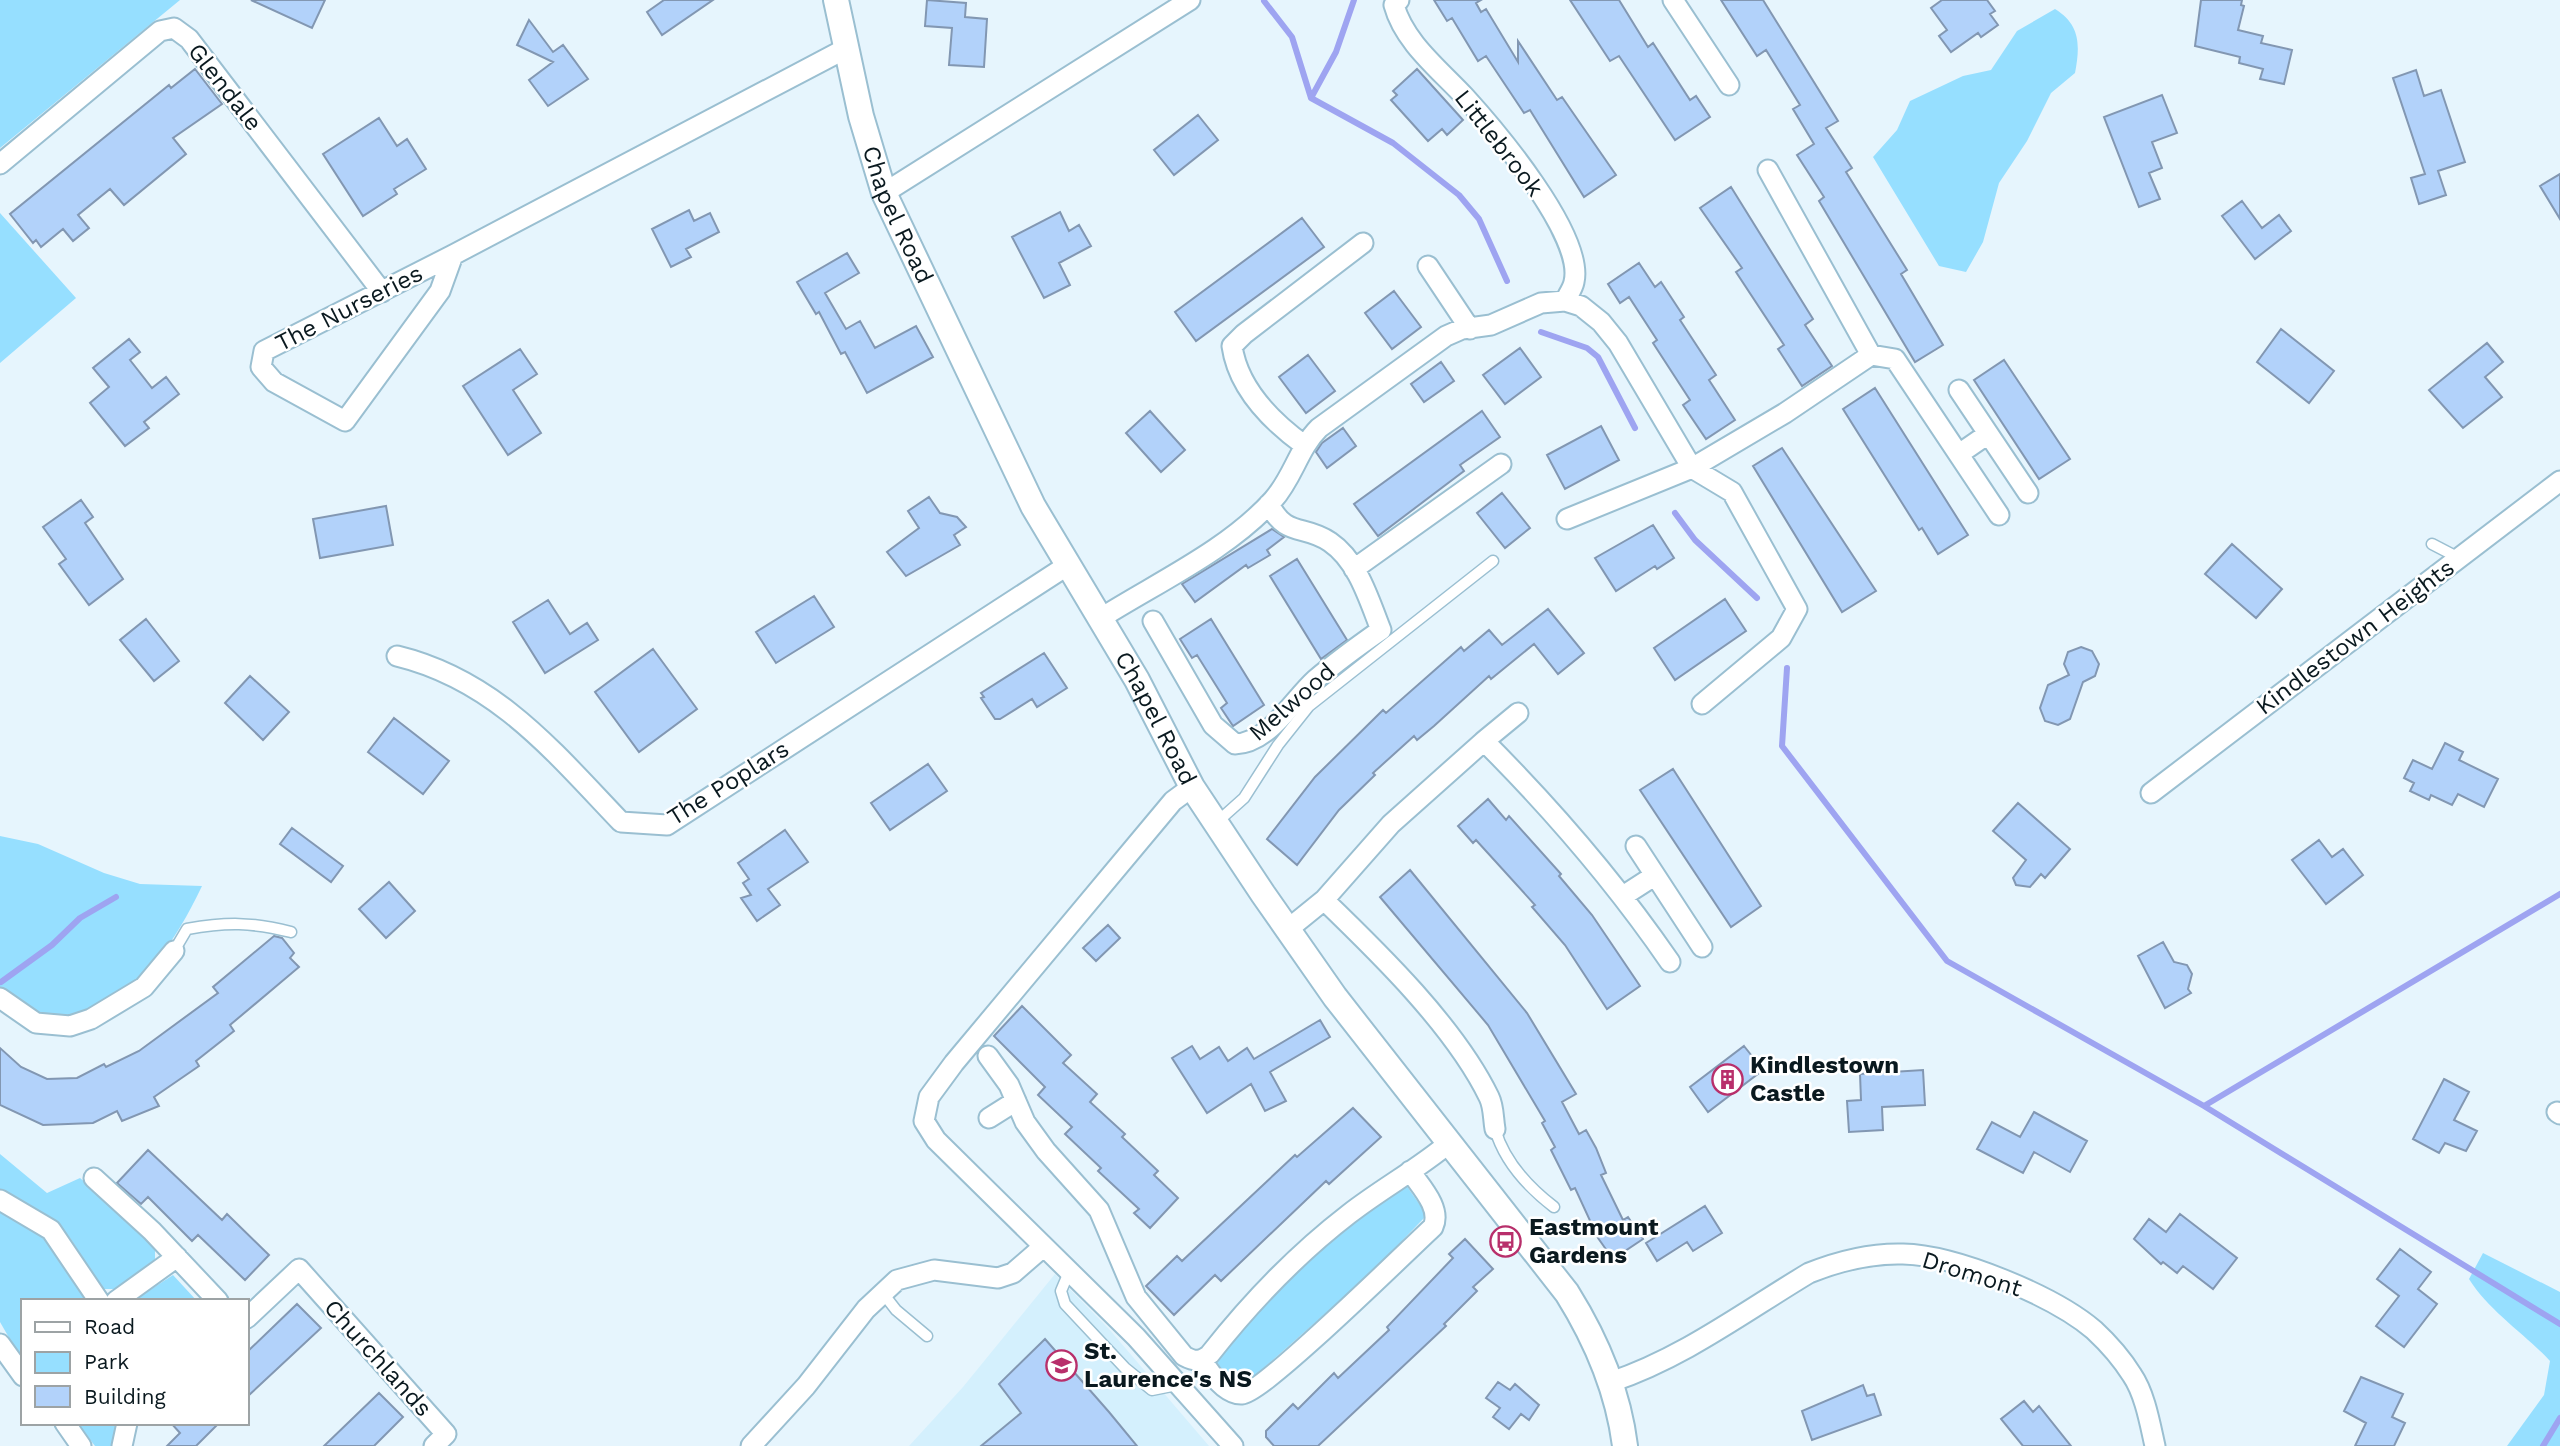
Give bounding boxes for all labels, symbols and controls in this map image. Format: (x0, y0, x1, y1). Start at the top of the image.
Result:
street label: Glendale (182, 38, 268, 136)
street label: Littlebrook (1449, 84, 1549, 202)
street label: Chapel Road (857, 142, 939, 288)
street label: The Nurseries (271, 259, 427, 357)
street label: Kindlestown Heights (2250, 553, 2460, 721)
street label: Chapel Road (1109, 646, 1203, 790)
street label: Melwood (1243, 657, 1341, 747)
street label: The Poplars (662, 735, 794, 831)
place label: Kindlestown Castle (1750, 1051, 1899, 1107)
building icon: Kindlestown Castle (1710, 1062, 1744, 1096)
place label: Eastmount Gardens (1529, 1213, 1659, 1269)
bus stop icon: Eastmount Gardens (1489, 1224, 1523, 1258)
street label: Dromont (1919, 1246, 2025, 1302)
street label: Churchlands (318, 1294, 438, 1422)
legend (21, 1299, 248, 1425)
text: Road (84, 1314, 135, 1339)
place label: St. Laurence's NS (1084, 1337, 1252, 1393)
school or university icon: St. Laurence's NS (1044, 1348, 1078, 1382)
text: Park (84, 1349, 129, 1374)
text: Building (84, 1384, 166, 1409)

